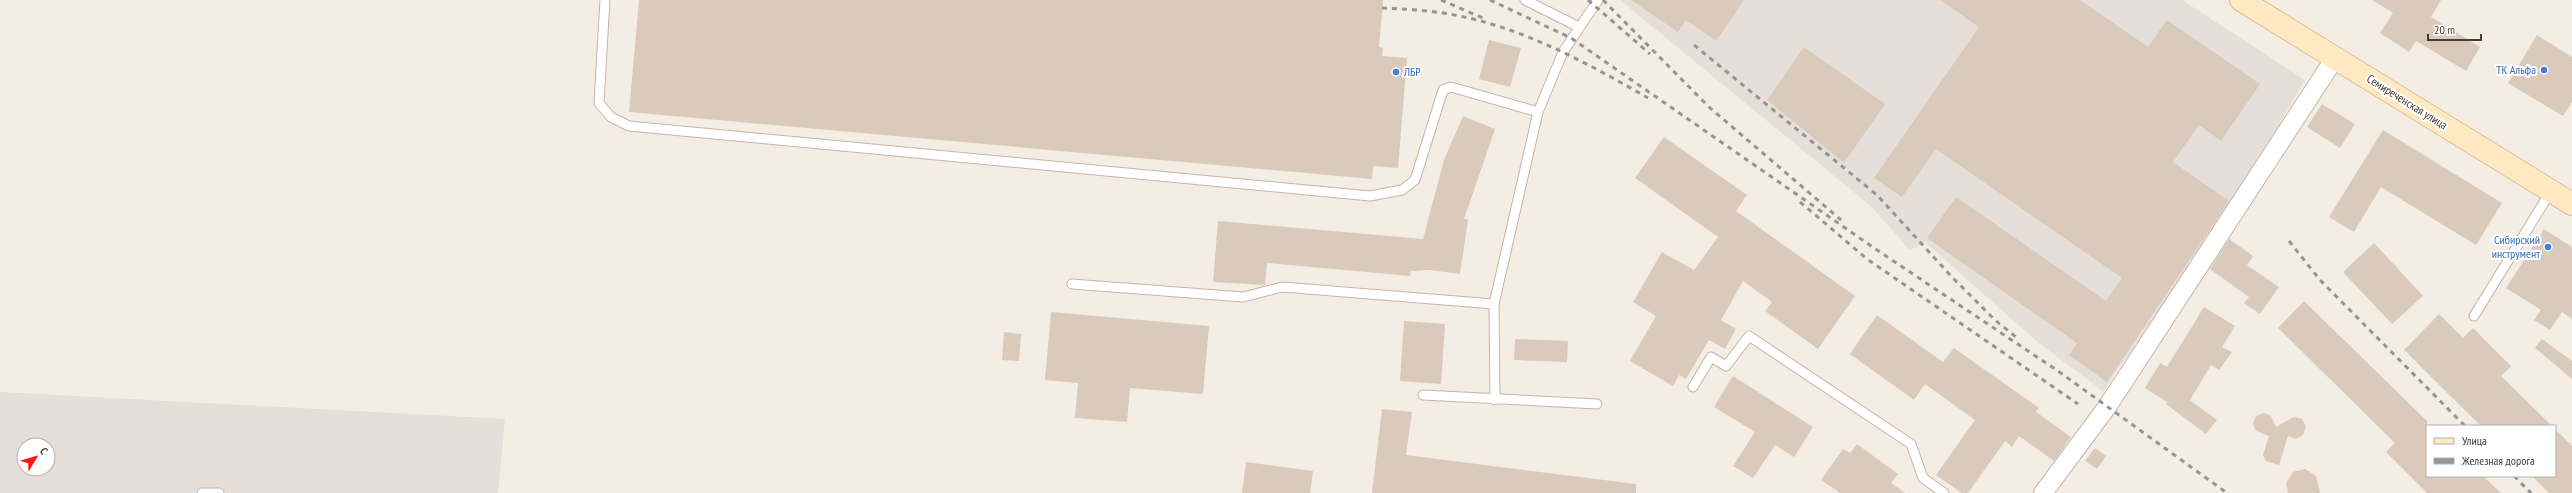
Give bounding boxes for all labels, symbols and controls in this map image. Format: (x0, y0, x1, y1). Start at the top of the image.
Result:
scale bar (2428, 16, 2481, 42)
text: 20 m (2434, 22, 2455, 37)
place label: ТК Альфа (2496, 62, 2536, 77)
place label: ЛБР (1403, 64, 1421, 79)
marker: ТК Альфа (2539, 65, 2549, 75)
marker: ЛБР (1391, 67, 1401, 77)
street label: Семиреченская улица (2364, 71, 2450, 132)
place label: Сибирский инструмент (2492, 232, 2540, 261)
marker: Сибирский инструмент (2543, 242, 2553, 252)
legend (2426, 425, 2556, 477)
text: Улица (2462, 433, 2487, 448)
north arrow (16, 437, 56, 477)
text: С (37, 445, 51, 457)
text: Железная дорога (2461, 453, 2535, 468)

